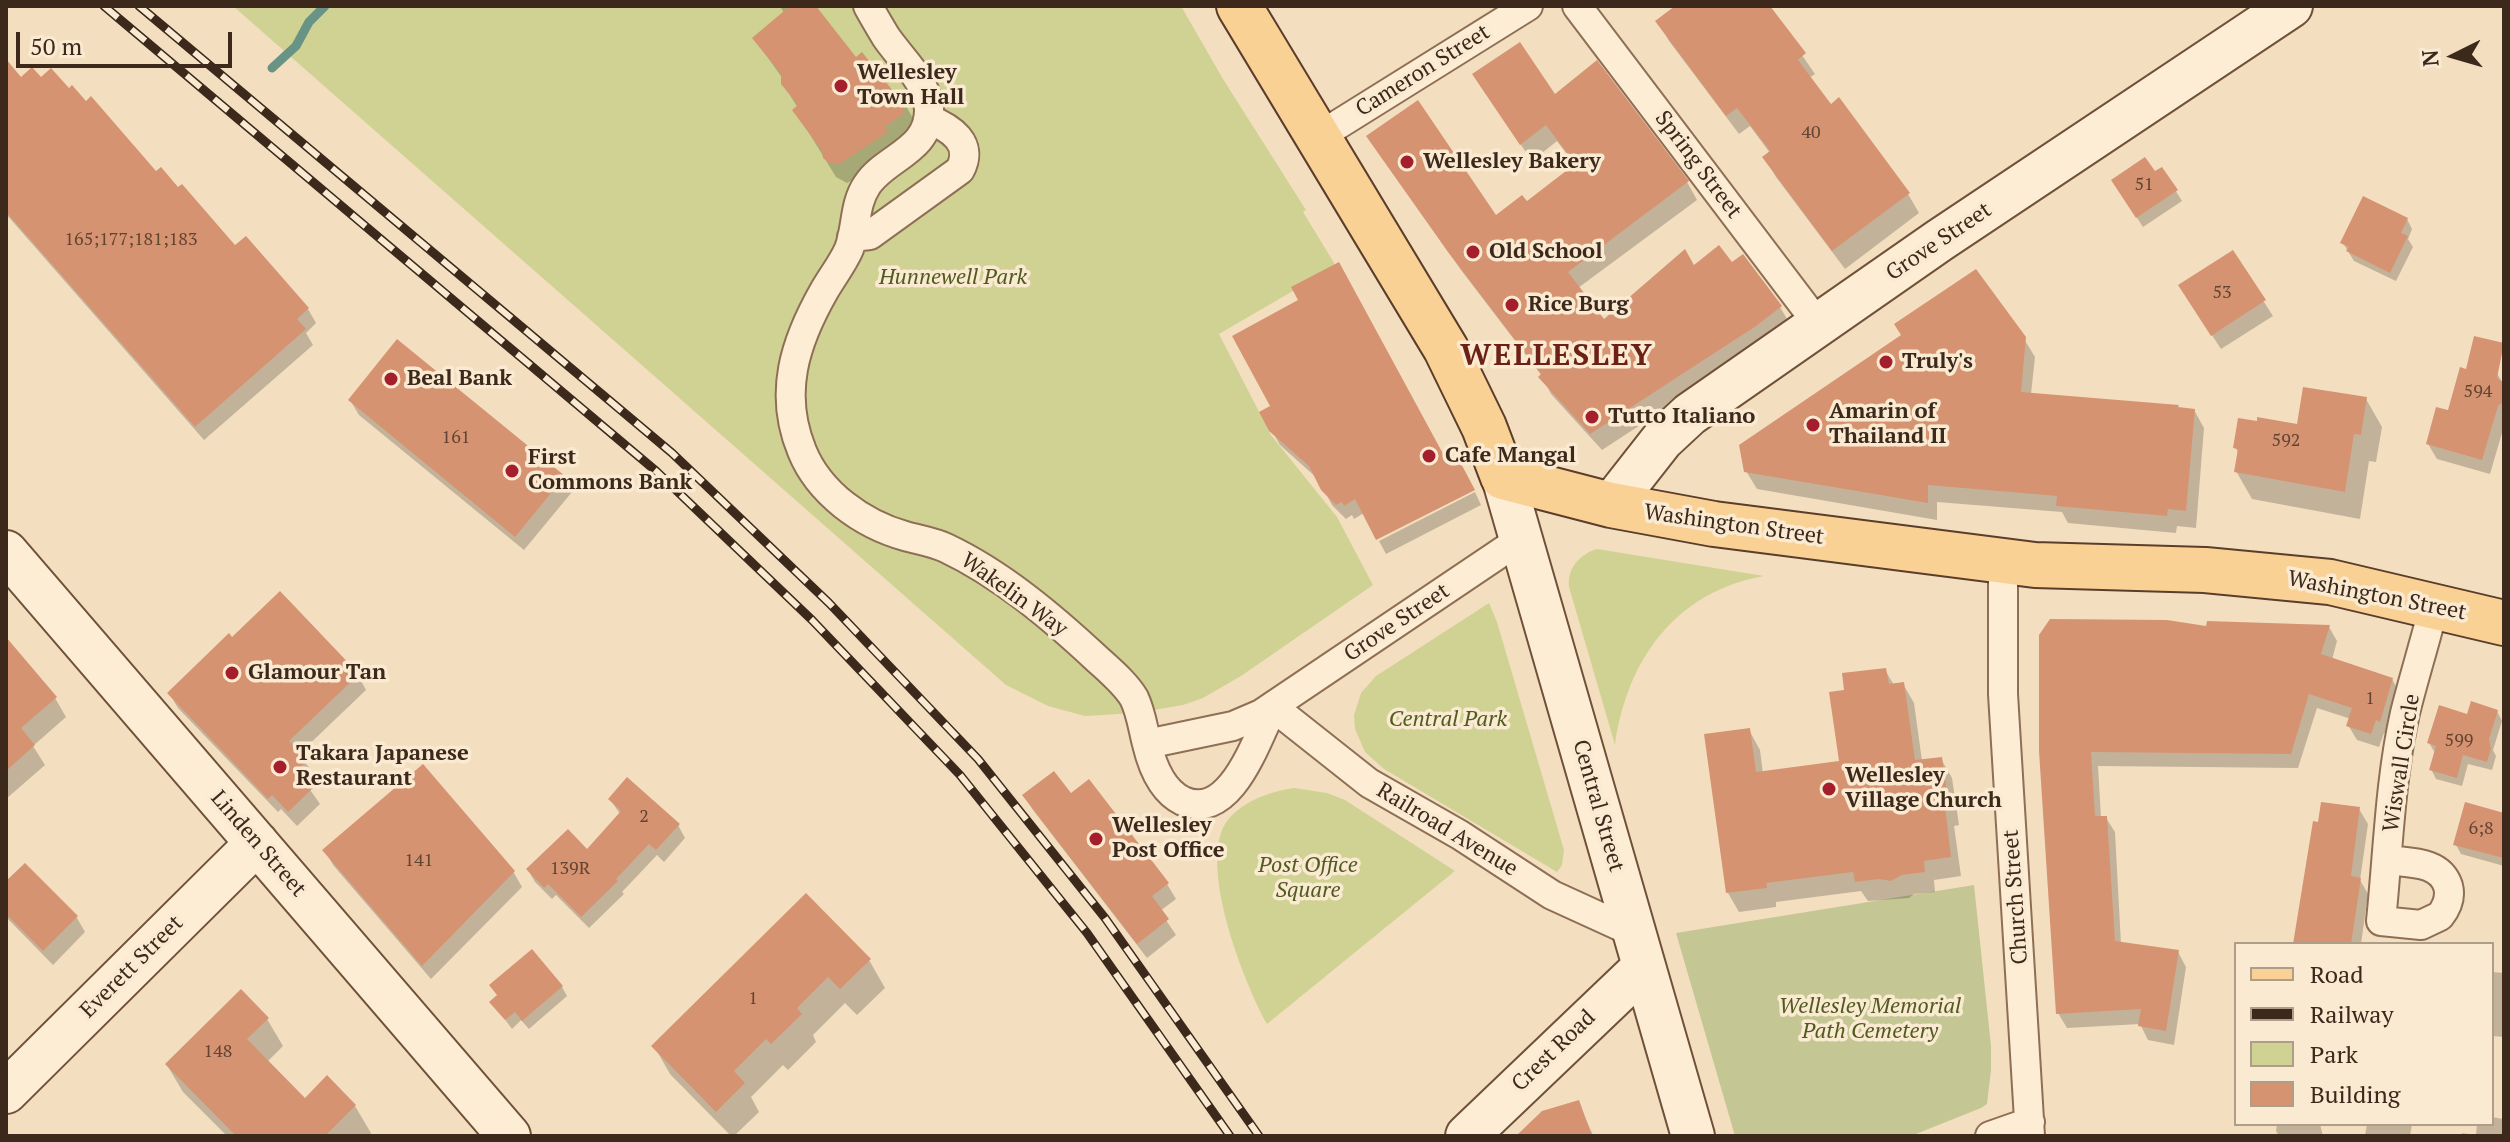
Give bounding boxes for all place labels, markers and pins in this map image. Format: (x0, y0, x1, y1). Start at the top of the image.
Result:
place label: Wellesley Town Hall (857, 60, 964, 112)
marker: Wellesley Town Hall (832, 77, 850, 95)
place label: Wellesley Bakery (1423, 149, 1601, 175)
marker: Wellesley Bakery (1398, 153, 1416, 171)
place label: Old School (1489, 239, 1602, 265)
marker: Old School (1464, 243, 1482, 261)
place label: Rice Burg (1528, 292, 1629, 318)
marker: Rice Burg (1503, 296, 1521, 314)
place label: Truly's (1902, 349, 1973, 375)
marker: Truly's (1877, 353, 1895, 371)
place label: Beal Bank (407, 366, 512, 392)
marker: Beal Bank (382, 370, 400, 388)
place label: Amarin of Thailand II (1829, 399, 1947, 450)
place label: Tutto Italiano (1608, 404, 1755, 430)
marker: Tutto Italiano (1583, 408, 1601, 426)
marker: Amarin of Thailand II (1804, 416, 1822, 434)
place label: Cafe Mangal (1445, 443, 1576, 469)
place label: First Commons Bank (528, 445, 692, 496)
marker: Cafe Mangal (1420, 447, 1438, 465)
marker: First Commons Bank (503, 462, 521, 480)
place label: Glamour Tan (248, 660, 386, 686)
marker: Glamour Tan (223, 664, 241, 682)
place label: Takara Japanese Restaurant (296, 741, 469, 792)
marker: Takara Japanese Restaurant (271, 758, 289, 776)
place label: Wellesley Village Church (1845, 763, 2002, 814)
marker: Wellesley Village Church (1820, 780, 1838, 798)
place label: Wellesley Post Office (1112, 813, 1225, 864)
marker: Wellesley Post Office (1087, 830, 1105, 848)

